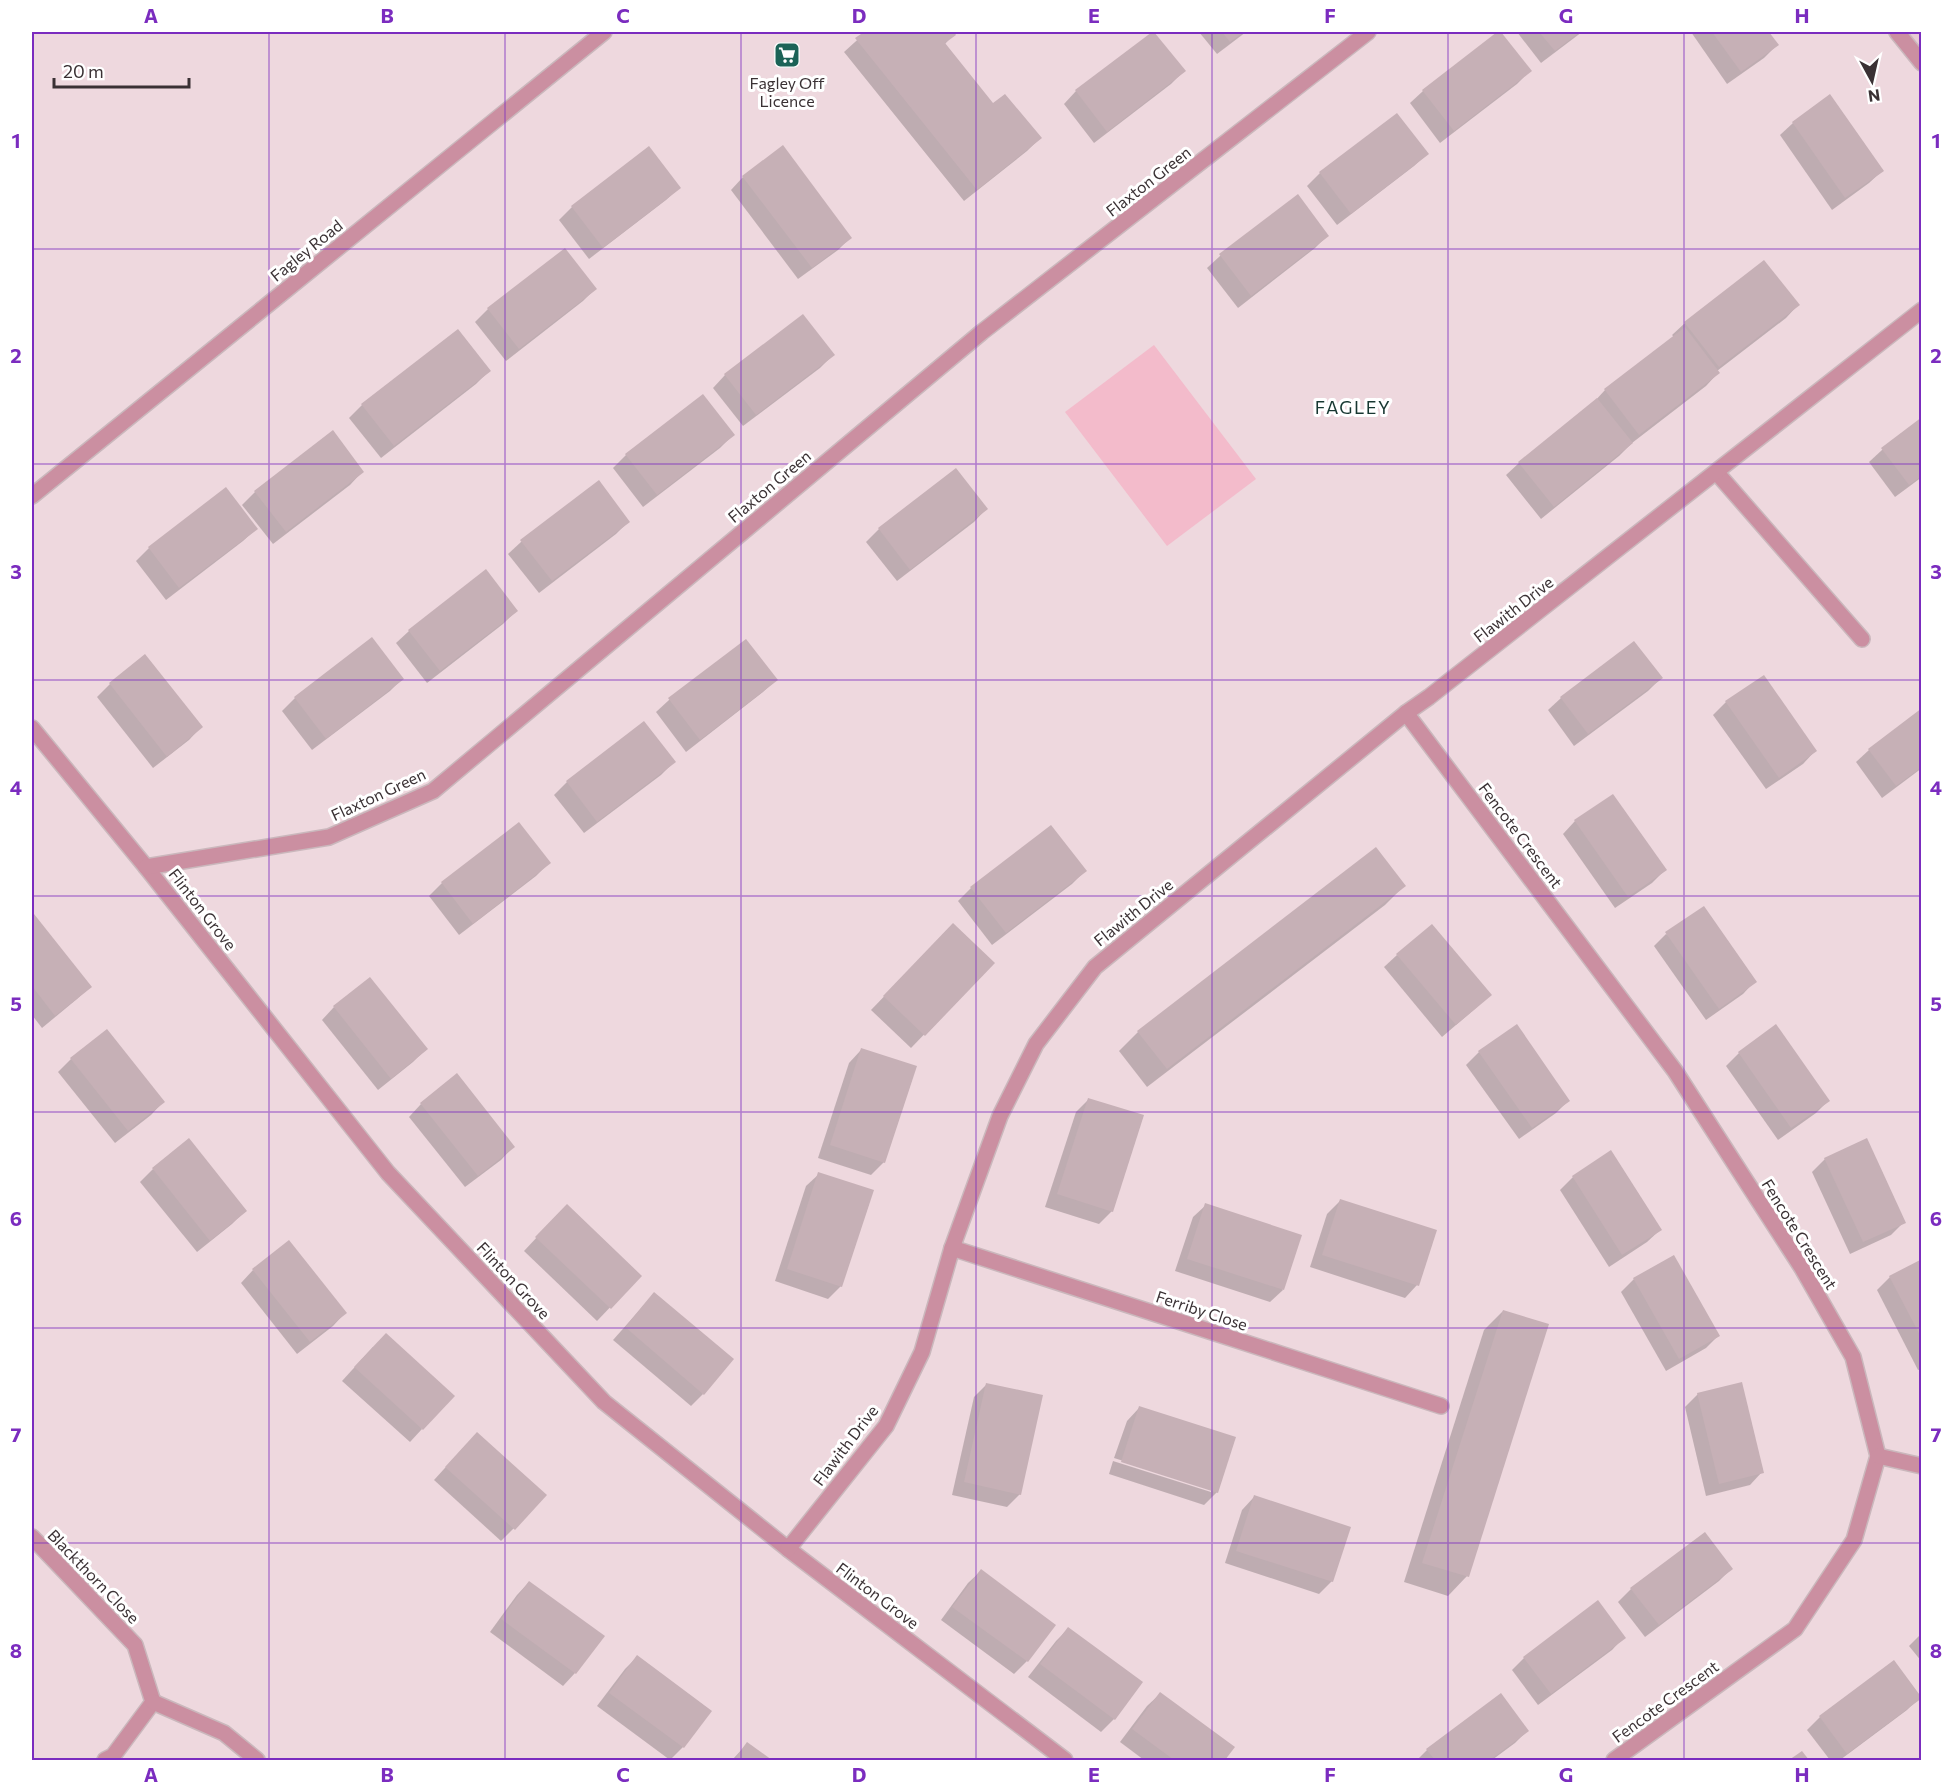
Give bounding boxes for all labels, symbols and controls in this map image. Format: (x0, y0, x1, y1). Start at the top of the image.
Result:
text: A (144, 3, 158, 27)
text: B (380, 3, 394, 27)
text: C (616, 3, 630, 27)
text: D (852, 3, 866, 27)
text: E (1088, 3, 1100, 27)
text: F (1324, 3, 1336, 27)
text: G (1559, 3, 1573, 27)
text: H (1795, 3, 1810, 27)
supermarket icon: Fagley Off Licence (772, 40, 802, 70)
scale bar (54, 51, 189, 89)
north arrow (1842, 51, 1902, 111)
text: 20 m (63, 60, 104, 82)
place label: Fagley Off Licence (750, 73, 825, 110)
text: N (1867, 86, 1881, 107)
text: 1 (11, 128, 21, 152)
text: 1 (1931, 128, 1941, 152)
street label: Flaxton Green (1102, 142, 1194, 220)
street label: Fagley Road (266, 215, 346, 285)
text: 2 (10, 343, 22, 367)
text: 2 (1930, 343, 1942, 367)
district label: FAGLEY (1315, 396, 1391, 418)
street label: Flaxton Green (724, 446, 814, 526)
text: 3 (10, 559, 22, 583)
text: 3 (1930, 559, 1942, 583)
street label: Flawith Drive (1469, 572, 1557, 646)
street label: Flaxton Green (328, 764, 428, 824)
text: 4 (10, 775, 22, 799)
text: 4 (1930, 775, 1942, 799)
street label: Fencote Crescent (1475, 779, 1567, 892)
street label: Flinton Grove (165, 864, 241, 954)
street label: Flawith Drive (1090, 874, 1176, 950)
text: 5 (10, 991, 22, 1015)
text: 5 (1930, 991, 1942, 1015)
street label: Fencote Crescent (1758, 1175, 1842, 1293)
text: 6 (10, 1206, 22, 1230)
text: 6 (1930, 1206, 1942, 1230)
street label: Flinton Grove (474, 1238, 554, 1322)
street label: Ferriby Close (1154, 1286, 1250, 1334)
street label: Flawith Drive (809, 1401, 881, 1489)
text: 7 (11, 1422, 22, 1446)
text: 7 (1931, 1422, 1942, 1446)
street label: Blackthorn Close (44, 1525, 144, 1627)
street label: Flinton Grove (833, 1558, 923, 1632)
text: 8 (10, 1638, 22, 1662)
text: 8 (1930, 1638, 1942, 1662)
street label: Fencote Crescent (1608, 1656, 1722, 1746)
text: A (144, 1762, 158, 1786)
text: B (380, 1762, 394, 1786)
text: C (616, 1762, 630, 1786)
text: D (852, 1762, 866, 1786)
text: E (1088, 1762, 1100, 1786)
text: F (1324, 1762, 1336, 1786)
text: G (1559, 1762, 1573, 1786)
text: H (1795, 1762, 1810, 1786)

